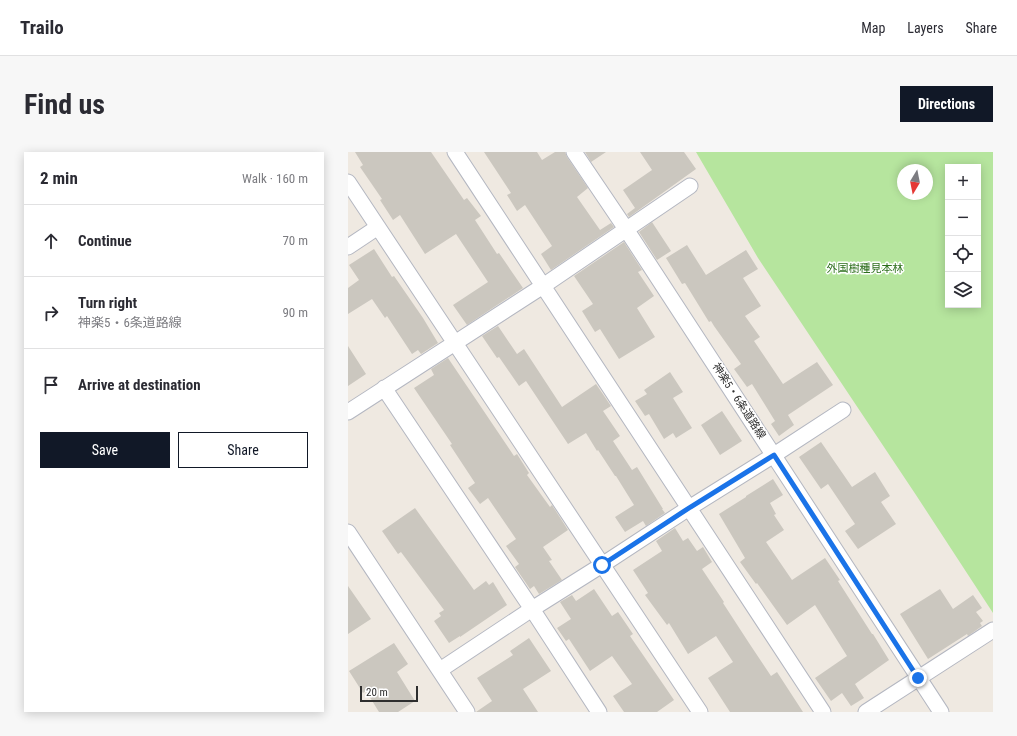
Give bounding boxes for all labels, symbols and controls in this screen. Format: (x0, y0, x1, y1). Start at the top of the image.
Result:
text: Trailo (20, 16, 64, 39)
text: Map (861, 20, 885, 36)
text: Layers (907, 20, 944, 36)
text: Share (966, 20, 997, 36)
button: Directions (900, 86, 993, 122)
text: Find us (24, 88, 105, 121)
north arrow (897, 164, 933, 200)
map controls (945, 164, 981, 308)
button: + (945, 164, 981, 200)
text: 2 min (40, 168, 78, 188)
text: Walk · 160 m (242, 171, 308, 186)
button: − (945, 200, 981, 236)
icon: ahead (40, 230, 62, 252)
text: Continue (78, 232, 132, 250)
text: 70 m (282, 233, 308, 248)
button: locate (945, 236, 981, 272)
park label: 外国樹種見本林 (827, 262, 904, 275)
button: layers (945, 272, 981, 308)
text: Turn right (78, 294, 137, 312)
icon: right (40, 302, 62, 324)
text: 90 m (282, 305, 308, 320)
text: 神楽5・6条道路線 (78, 315, 182, 330)
street label: 神楽5・6条道路線 (710, 361, 768, 441)
icon: arrive (40, 374, 62, 396)
text: Arrive at destination (78, 376, 201, 394)
button: Save (40, 432, 170, 468)
button: Share (178, 432, 308, 468)
route start (593, 556, 611, 574)
route end (909, 669, 927, 687)
scale bar (360, 684, 418, 703)
text: 20 m (366, 686, 388, 699)

